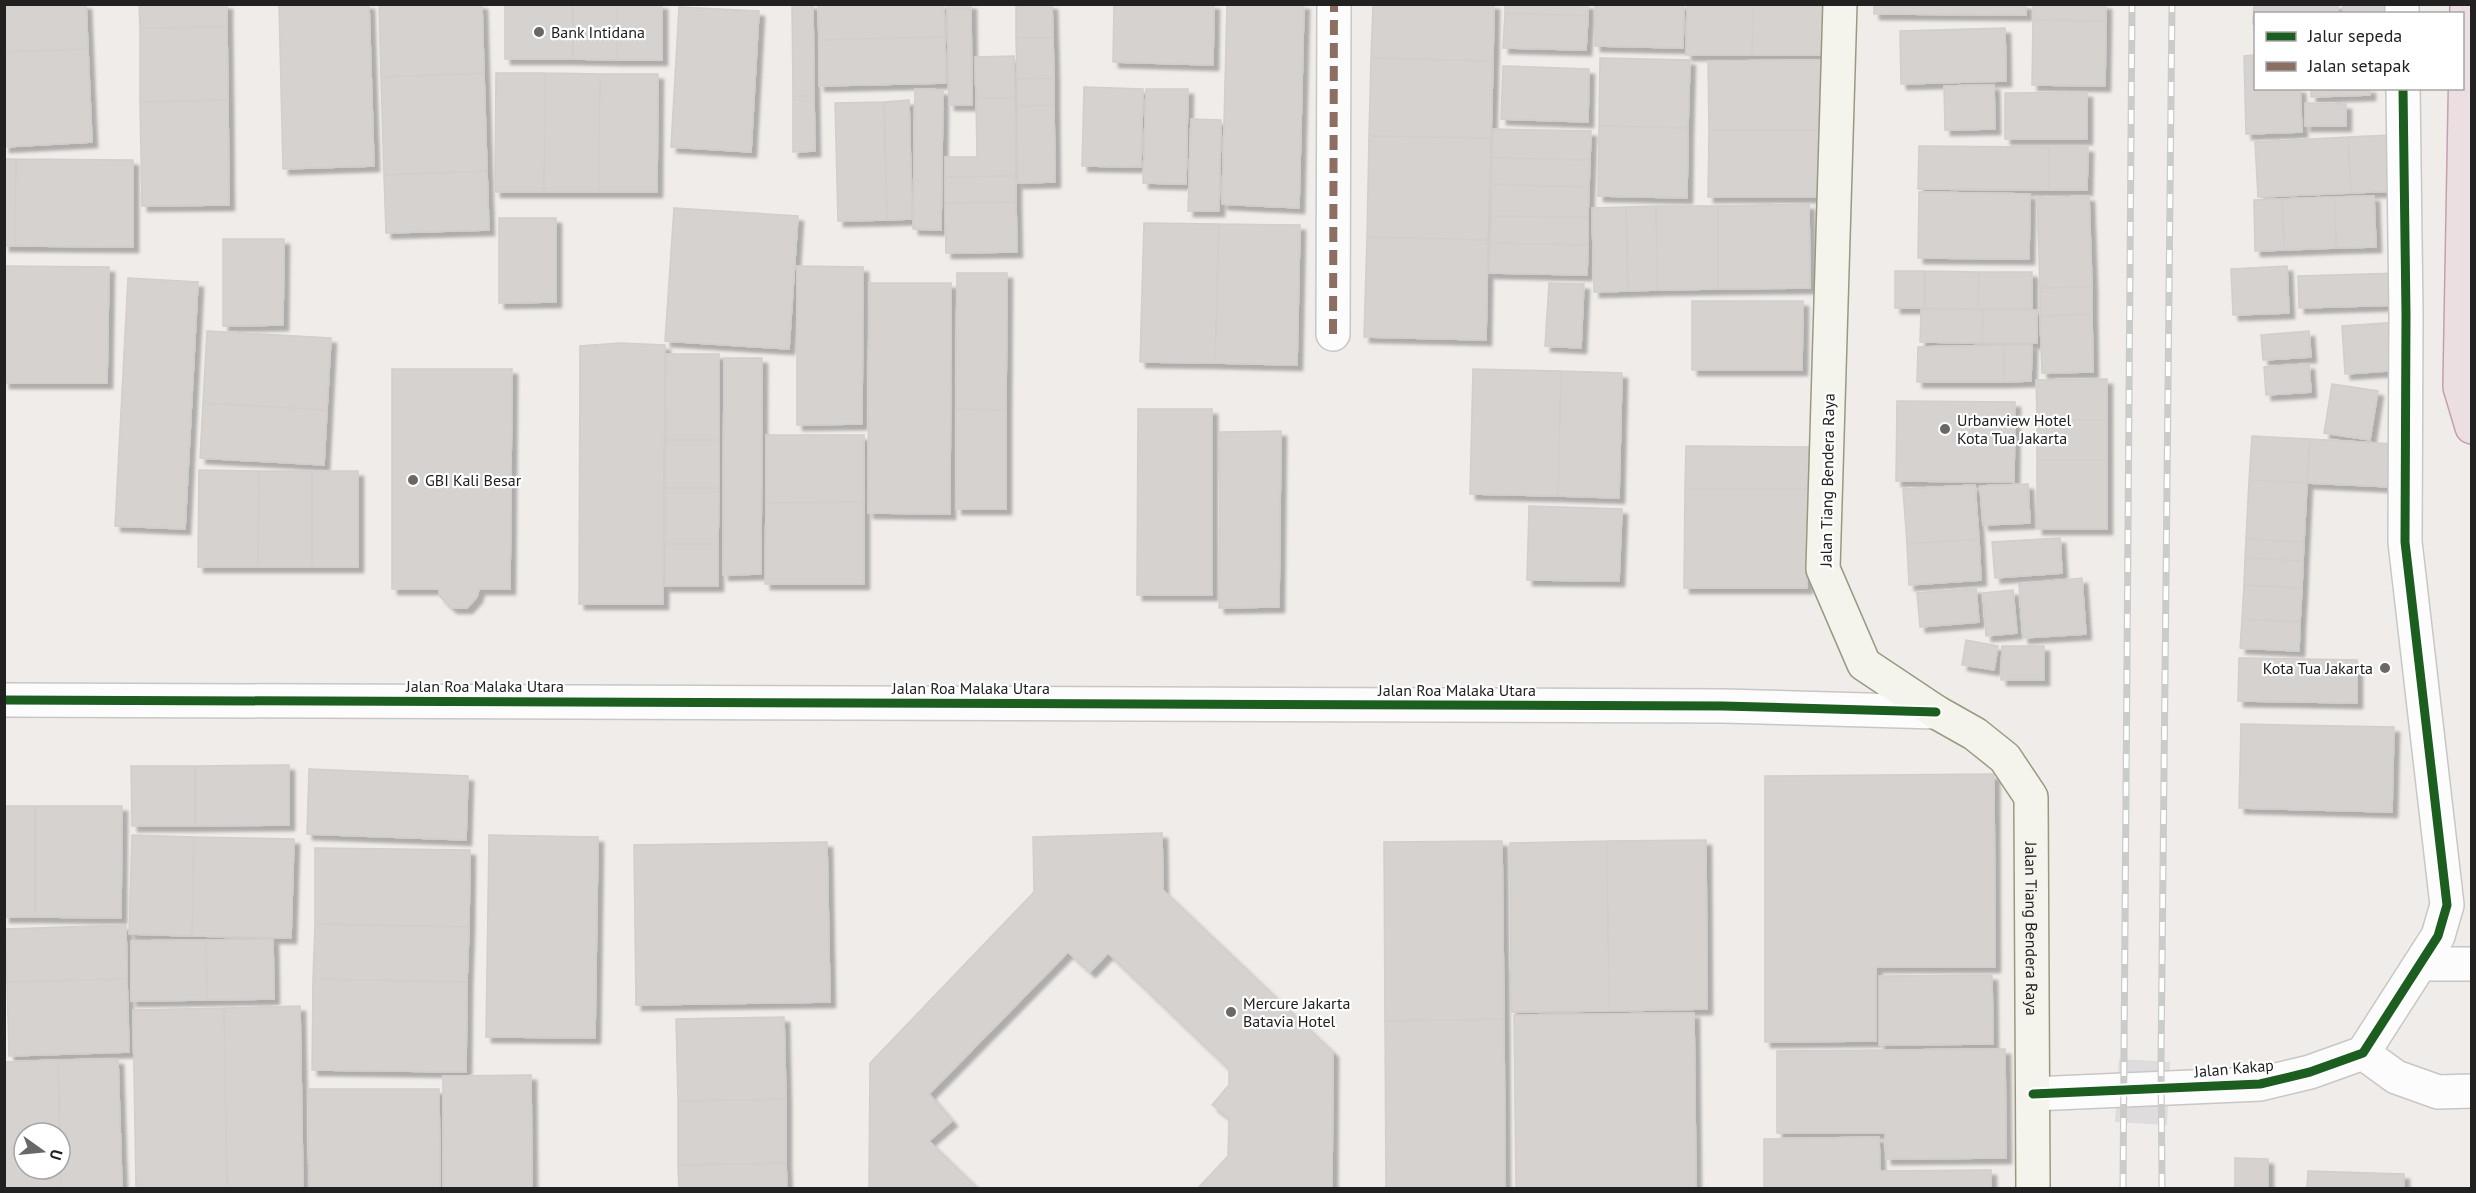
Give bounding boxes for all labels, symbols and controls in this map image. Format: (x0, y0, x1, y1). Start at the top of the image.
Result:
legend (2254, 12, 2464, 90)
place label: Bank Intidana (551, 22, 645, 42)
text: Jalur sepeda (2307, 24, 2402, 47)
marker: Bank Intidana (532, 25, 546, 39)
text: Jalan setapak (2307, 54, 2410, 77)
street label: Jalan Tiang Bendera Raya (1815, 393, 1839, 568)
place label: Urbanview Hotel Kota Tua Jakarta (1957, 410, 2072, 448)
marker: Urbanview Hotel Kota Tua Jakarta (1938, 422, 1952, 436)
place label: GBI Kali Besar (425, 470, 522, 490)
marker: GBI Kali Besar (406, 473, 420, 487)
place label: Kota Tua Jakarta (2263, 658, 2373, 678)
marker: Kota Tua Jakarta (2378, 661, 2392, 675)
street label: Jalan Roa Malaka Utara (405, 676, 564, 696)
street label: Jalan Roa Malaka Utara (891, 678, 1050, 698)
street label: Jalan Roa Malaka Utara (1377, 680, 1536, 700)
street label: Jalan Tiang Bendera Raya (2021, 841, 2042, 1016)
place label: Mercure Jakarta Batavia Hotel (1243, 993, 1350, 1031)
marker: Mercure Jakarta Batavia Hotel (1224, 1005, 1238, 1019)
street label: Jalan Kakap (2192, 1055, 2275, 1082)
north arrow (12, 1121, 72, 1181)
text: U (46, 1147, 67, 1162)

